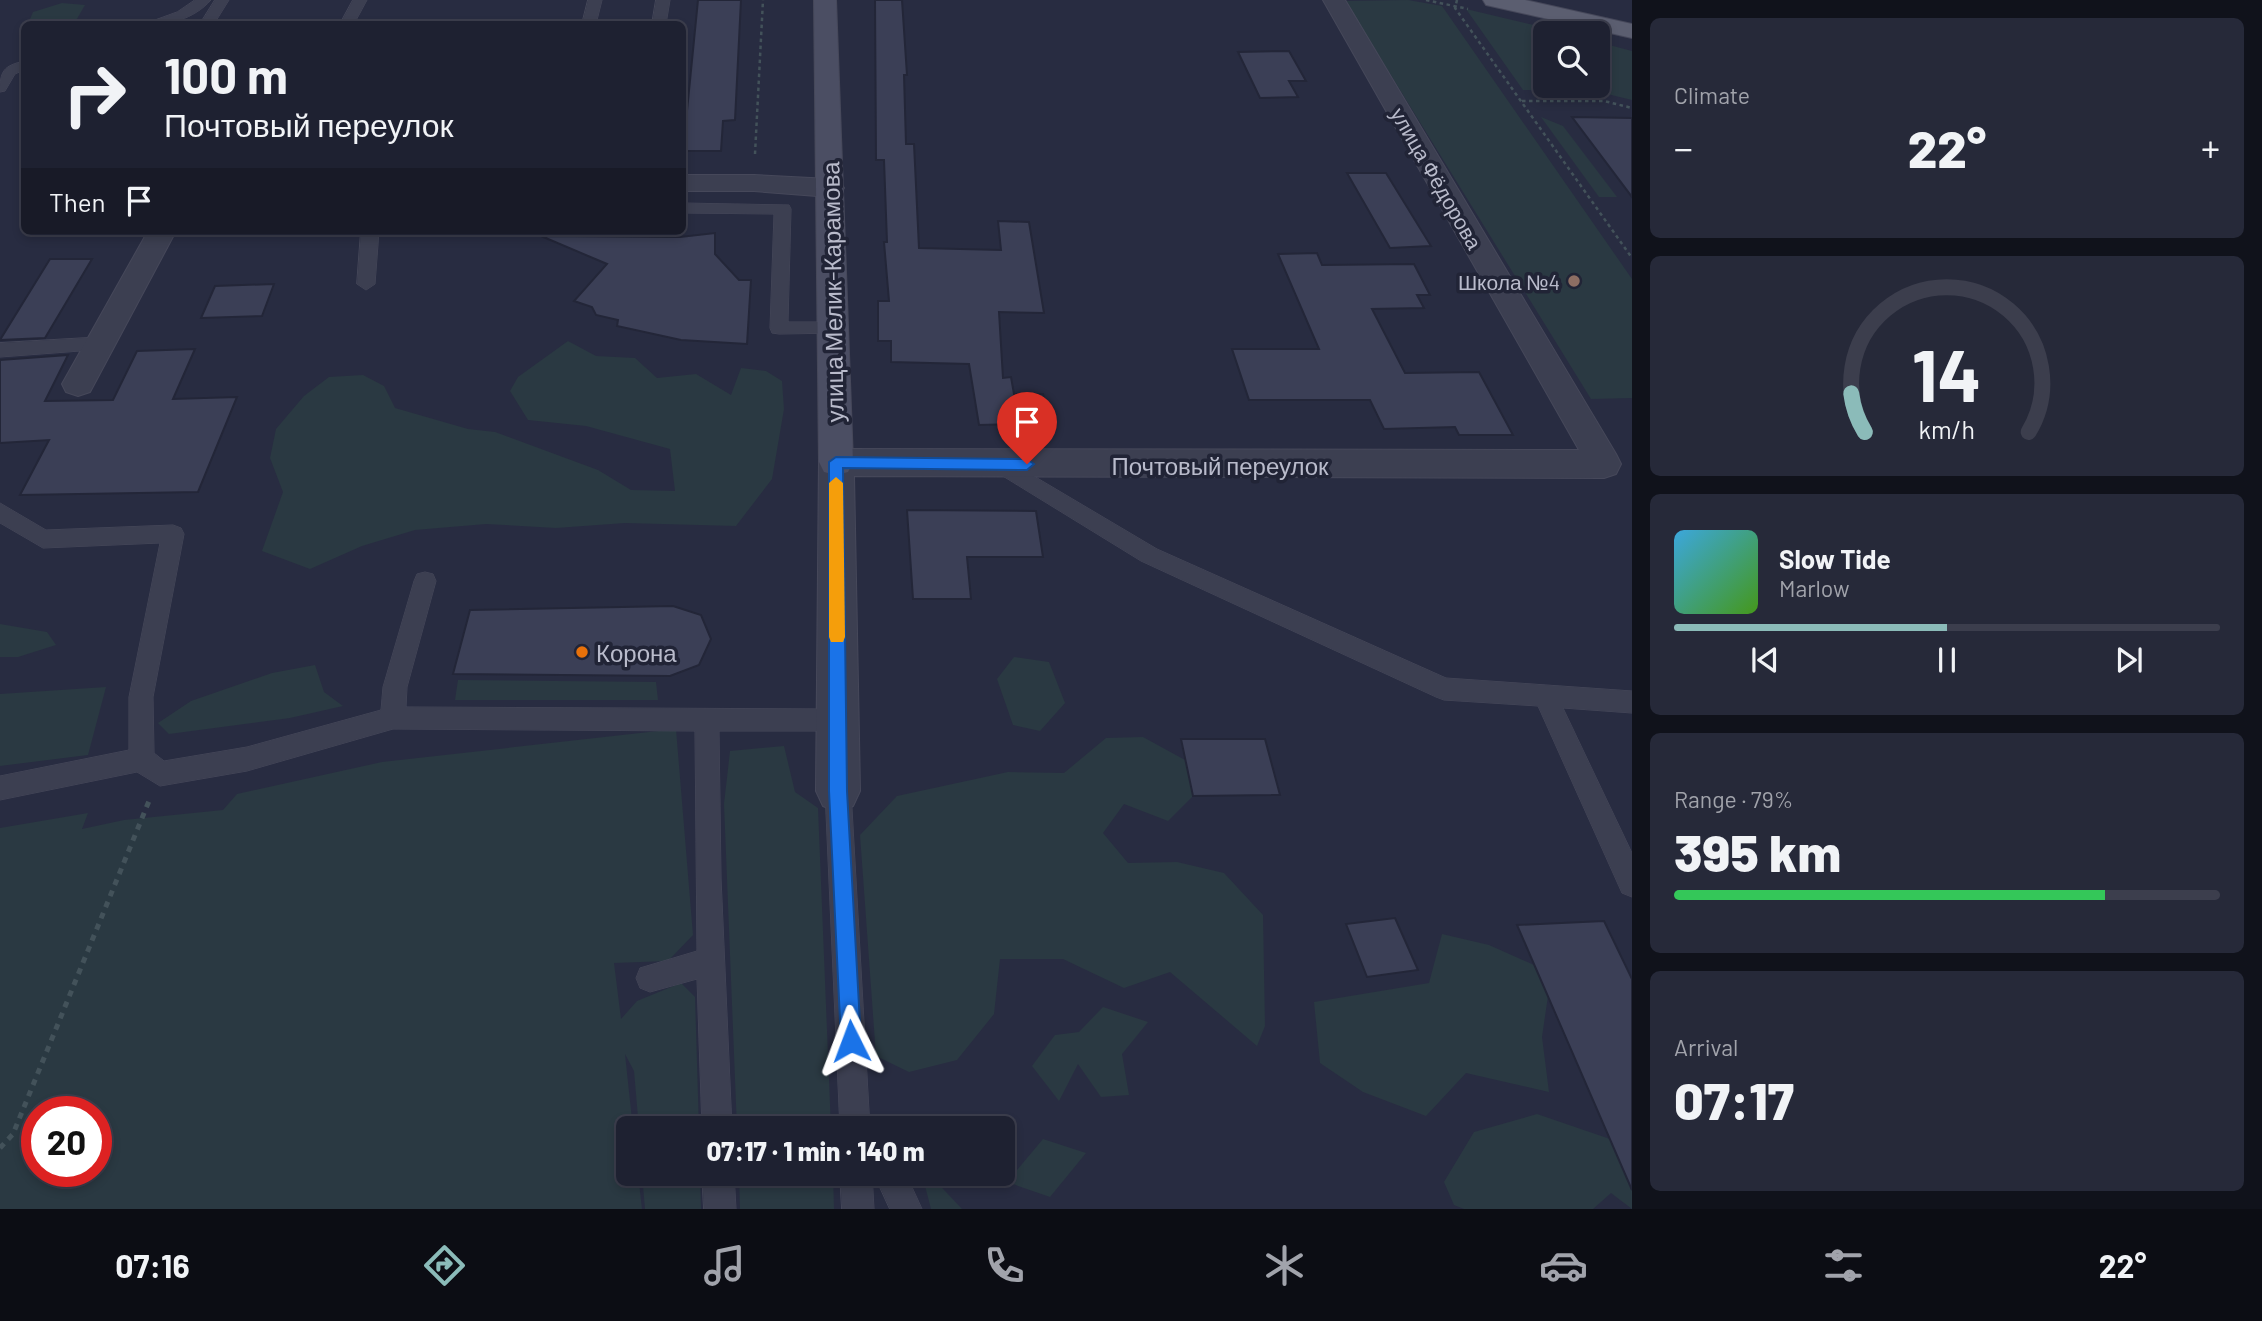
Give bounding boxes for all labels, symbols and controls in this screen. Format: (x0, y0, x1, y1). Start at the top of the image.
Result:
map controls (1533, 21, 1610, 98)
button: search (1533, 21, 1610, 98)
text: 100 m (164, 45, 288, 104)
icon: right (49, 49, 140, 140)
text: Climate (1674, 81, 1750, 109)
street label: улица Фёдорова (1386, 103, 1488, 254)
text: Почтовый переулок (164, 105, 454, 143)
text: 22° (1908, 116, 1986, 178)
text: − (1674, 124, 1693, 170)
text: + (2201, 124, 2220, 170)
street label: улица Мелик-Карамова (815, 161, 849, 423)
icon: arrive (120, 182, 158, 220)
text: Then (49, 186, 106, 217)
place label: Школа №4 (1458, 269, 1560, 294)
marker: Школа №4 (1566, 273, 1582, 289)
text: 14 (1912, 330, 1982, 418)
pin (997, 392, 1057, 464)
icon: arrive (1008, 403, 1046, 441)
text: km/h (1919, 414, 1975, 444)
street label: Почтовый переулок (1111, 451, 1329, 480)
text: Slow Tide (1779, 543, 1891, 574)
text: Marlow (1779, 574, 1850, 602)
place label: Корона (596, 638, 677, 667)
icon: previous (1746, 641, 1784, 679)
icon: pause (1928, 641, 1966, 679)
icon: next (2110, 641, 2148, 679)
marker: Корона (574, 644, 590, 660)
text: Range · 79% (1674, 785, 1793, 813)
text: 395 km (1674, 820, 1841, 882)
position arrow (814, 1004, 888, 1078)
text: Arrival (1674, 1033, 1738, 1061)
text: 07:17 (1674, 1068, 1794, 1130)
speed limit sign: 20 (21, 1096, 112, 1187)
text: 07:17 · 1 min · 140 m (707, 1135, 924, 1166)
icon: directions (420, 1241, 469, 1290)
icon: music (700, 1241, 749, 1290)
icon: phone (980, 1241, 1029, 1290)
icon: climate (1260, 1241, 1309, 1290)
icon: car (1539, 1241, 1588, 1290)
icon: filters (1819, 1241, 1868, 1290)
text: 07:16 (115, 1246, 190, 1284)
text: 22° (2099, 1246, 2147, 1284)

